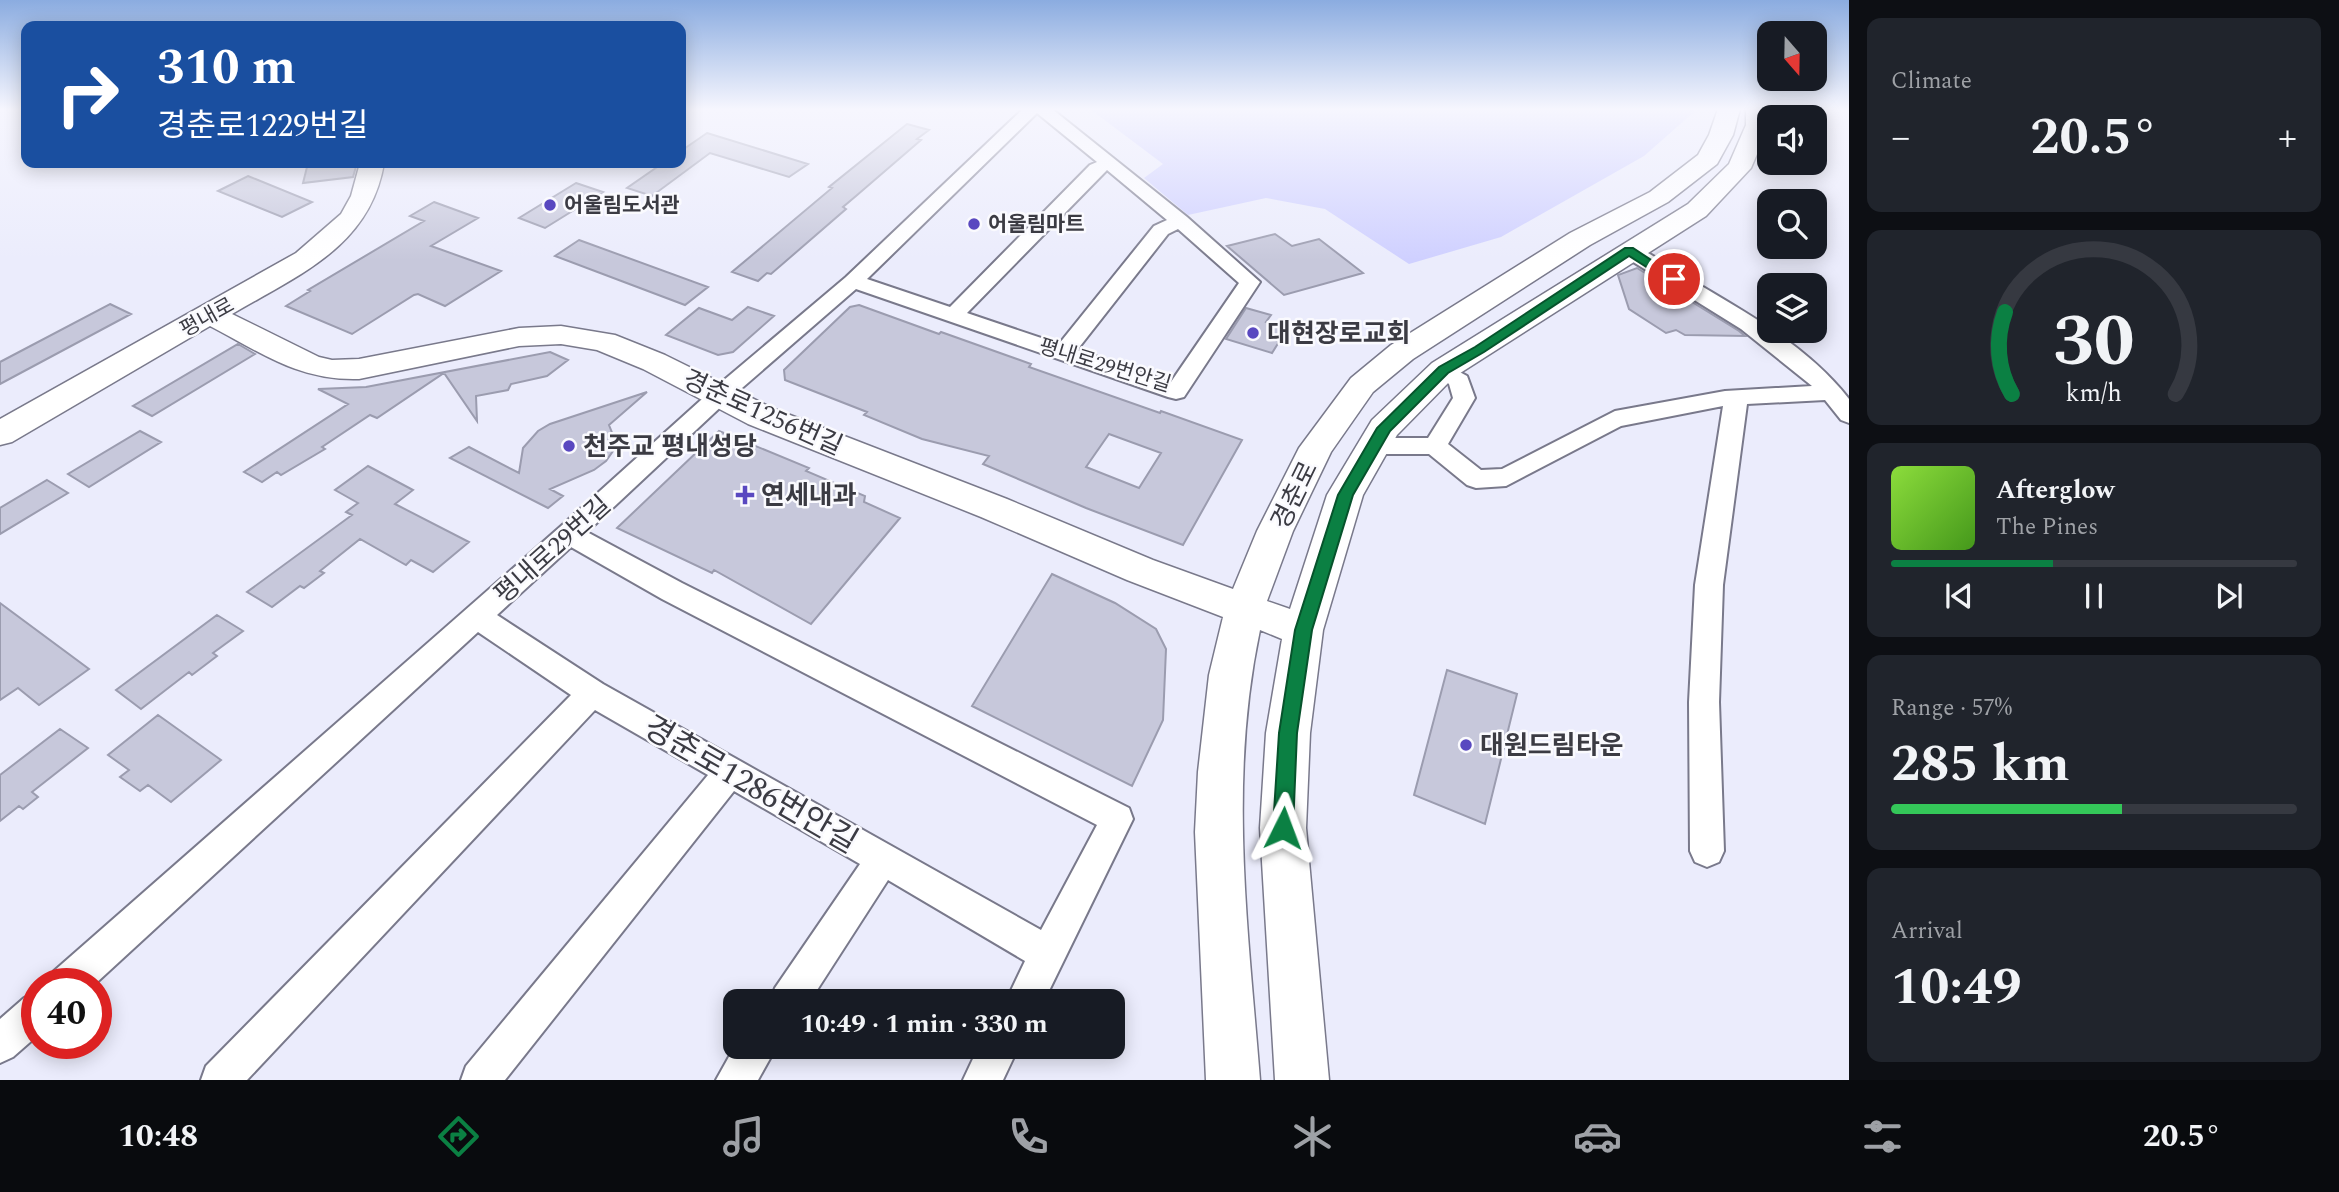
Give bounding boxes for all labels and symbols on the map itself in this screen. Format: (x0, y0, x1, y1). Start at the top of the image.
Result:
north arrow (1757, 21, 1827, 91)
place label: 어울림도서관 (564, 190, 680, 222)
marker: 어울림도서관 (542, 197, 558, 213)
place label: 어울림마트 (988, 209, 1085, 241)
marker: 어울림마트 (966, 216, 982, 232)
pin (1644, 249, 1704, 309)
street label: 평내로 (174, 290, 241, 346)
place label: 대현장로교회 (1267, 314, 1411, 354)
marker: 대현장로교회 (1245, 325, 1261, 341)
street label: 평내로29번안길 (1035, 331, 1175, 401)
street label: 경춘로1256번길 (676, 360, 849, 466)
place label: 천주교 평내성당 (583, 427, 757, 467)
marker: 천주교 평내성당 (561, 438, 577, 454)
street label: 경춘로 (1261, 454, 1329, 536)
place label: 연세내과 (761, 476, 857, 516)
marker: 연세내과 (735, 485, 755, 505)
street label: 평내로29번길 (485, 486, 620, 613)
street label: 경춘로1286번안길 (634, 704, 867, 867)
place label: 대원드림타운 (1480, 726, 1624, 766)
marker: 대원드림타운 (1458, 737, 1474, 753)
position arrow (1246, 791, 1320, 865)
speed limit sign: 40 (21, 968, 112, 1059)

